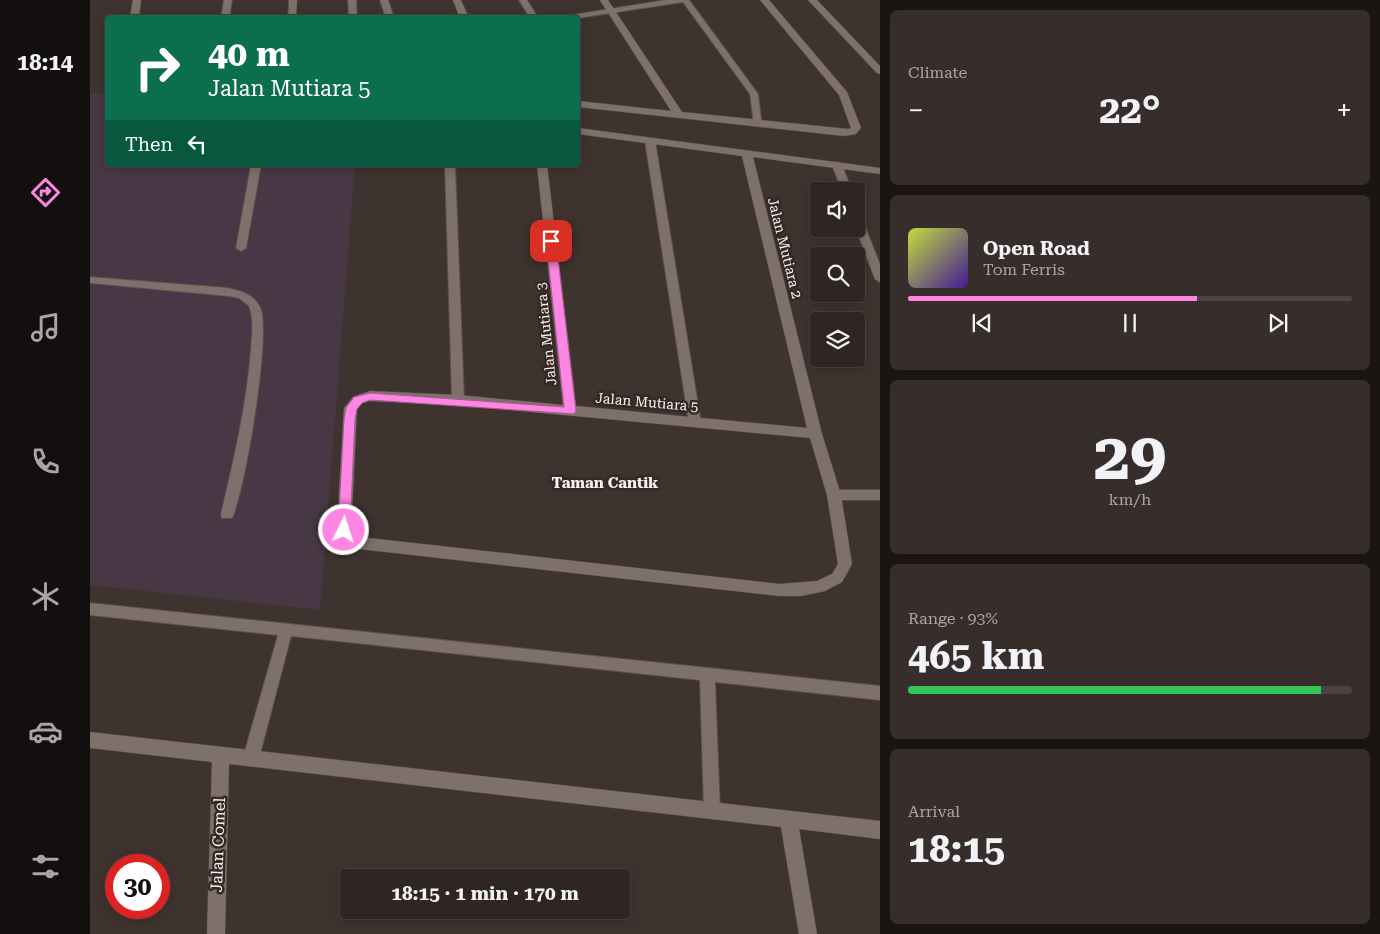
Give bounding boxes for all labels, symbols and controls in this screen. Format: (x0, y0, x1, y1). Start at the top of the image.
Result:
text: 40 m (208, 34, 290, 75)
icon: right (125, 35, 190, 100)
text: 18:14 (17, 50, 73, 75)
text: Climate (908, 63, 967, 82)
text: Jalan Mutiara 5 (208, 76, 371, 101)
text: 22° (1099, 88, 1161, 132)
text: − (908, 94, 924, 127)
text: + (1336, 94, 1352, 127)
icon: left (183, 130, 211, 158)
text: Then (125, 133, 173, 156)
icon: directions (28, 175, 63, 210)
map controls (810, 182, 865, 367)
button: sound (810, 182, 865, 237)
street label: Jalan Mutiara 2 (765, 196, 805, 300)
pin (530, 220, 572, 262)
icon: arrive (537, 227, 565, 255)
text: Open Road (983, 237, 1090, 260)
button: search (810, 247, 865, 302)
text: Tom Ferris (983, 260, 1065, 279)
street label: Jalan Mutiara 3 (533, 282, 559, 386)
icon: previous (968, 309, 996, 337)
icon: pause (1116, 309, 1144, 337)
icon: next (1264, 309, 1292, 337)
icon: music (28, 310, 63, 345)
button: layers (810, 312, 865, 367)
street label: Jalan Mutiara 5 (595, 390, 699, 414)
text: 29 (1094, 419, 1166, 495)
icon: phone (28, 444, 63, 479)
district label: Taman Cantik (552, 474, 659, 492)
text: km/h (1109, 490, 1151, 509)
position arrow (317, 503, 369, 555)
icon: climate (28, 579, 63, 614)
text: Range · 93% (908, 609, 998, 628)
text: 465 km (908, 634, 1044, 678)
icon: car (28, 714, 63, 749)
street label: Jalan Comel (207, 797, 229, 893)
text: Arrival (908, 802, 960, 821)
text: 18:15 (908, 827, 1005, 871)
icon: filters (28, 849, 63, 884)
speed limit sign: 30 (105, 854, 170, 919)
text: 18:15 · 1 min · 170 m (391, 882, 579, 905)

